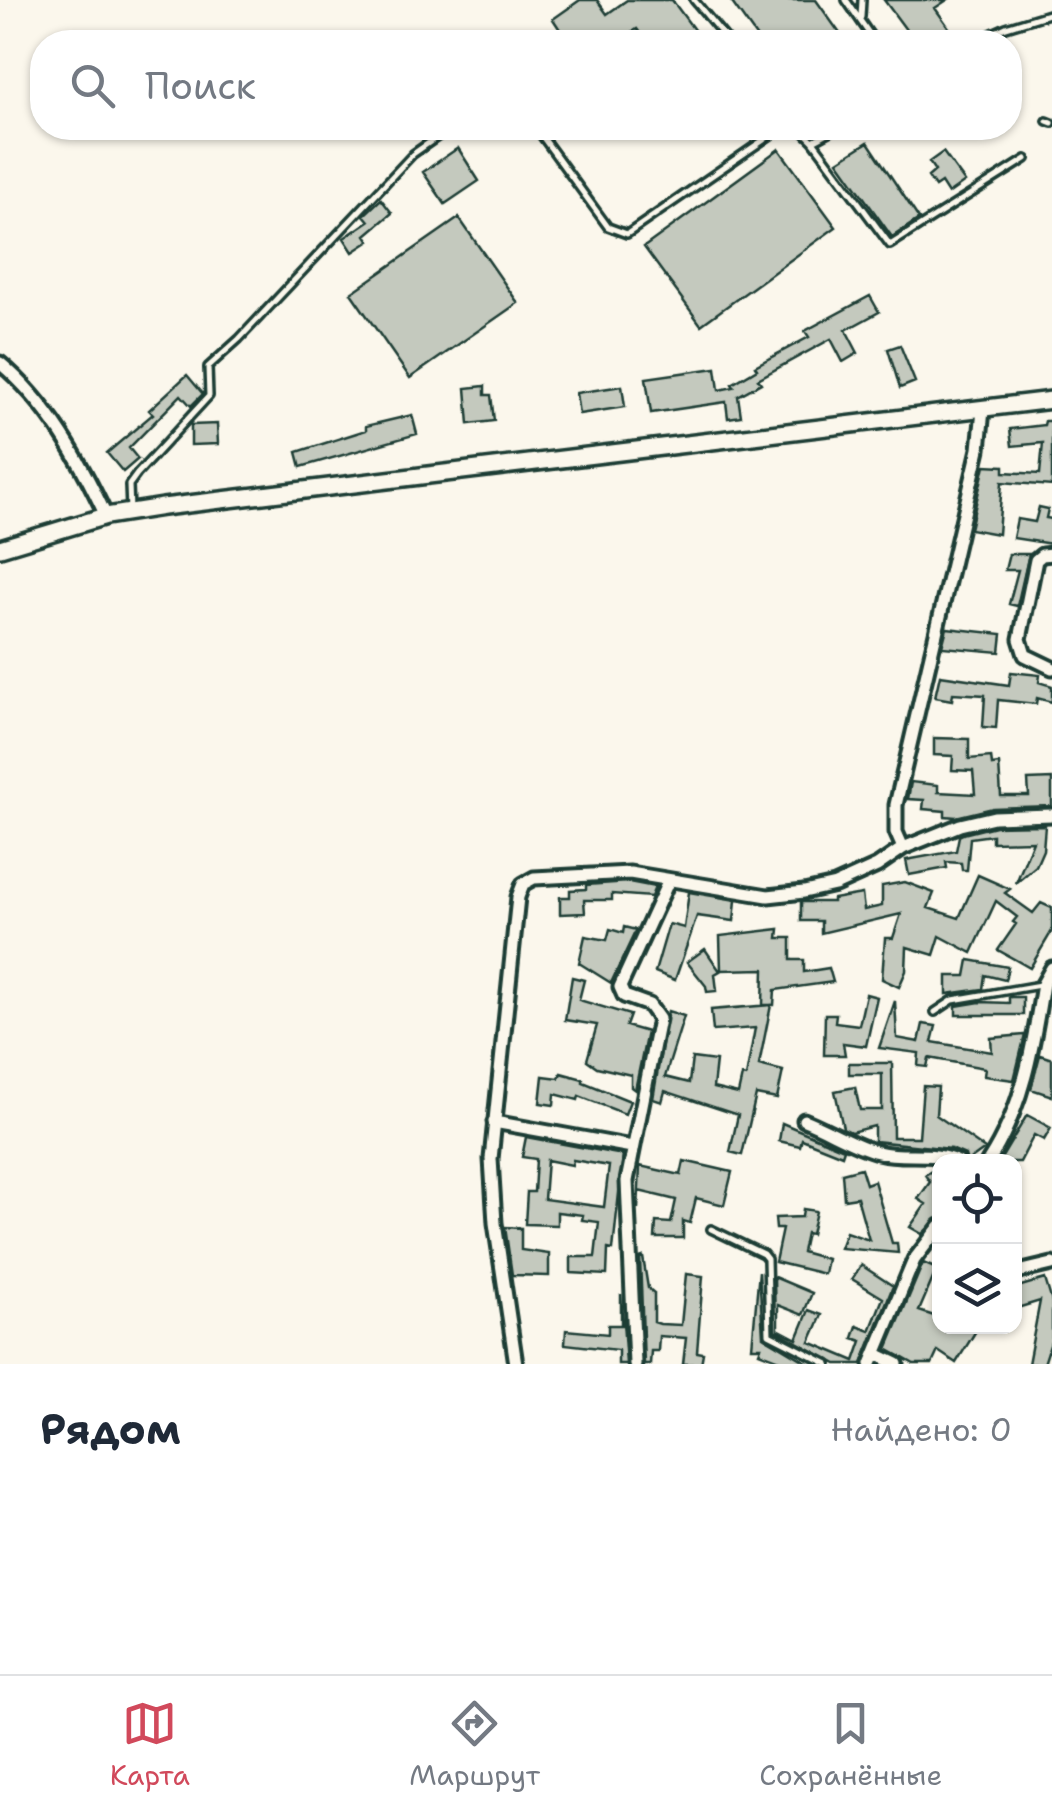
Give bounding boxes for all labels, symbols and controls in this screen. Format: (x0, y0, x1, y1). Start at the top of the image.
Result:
search box (30, 30, 1022, 140)
icon: search (65, 58, 120, 113)
text: Поиск (145, 60, 256, 111)
map controls (932, 1154, 1022, 1334)
button: locate (932, 1154, 1022, 1244)
button: layers (932, 1244, 1022, 1334)
text: Рядом (40, 1401, 181, 1457)
text: Найдено: 0 (831, 1408, 1012, 1451)
tab: Карта (110, 1696, 190, 1794)
tab: Маршрут (409, 1696, 540, 1794)
tab: Сохранённые (759, 1696, 942, 1794)

